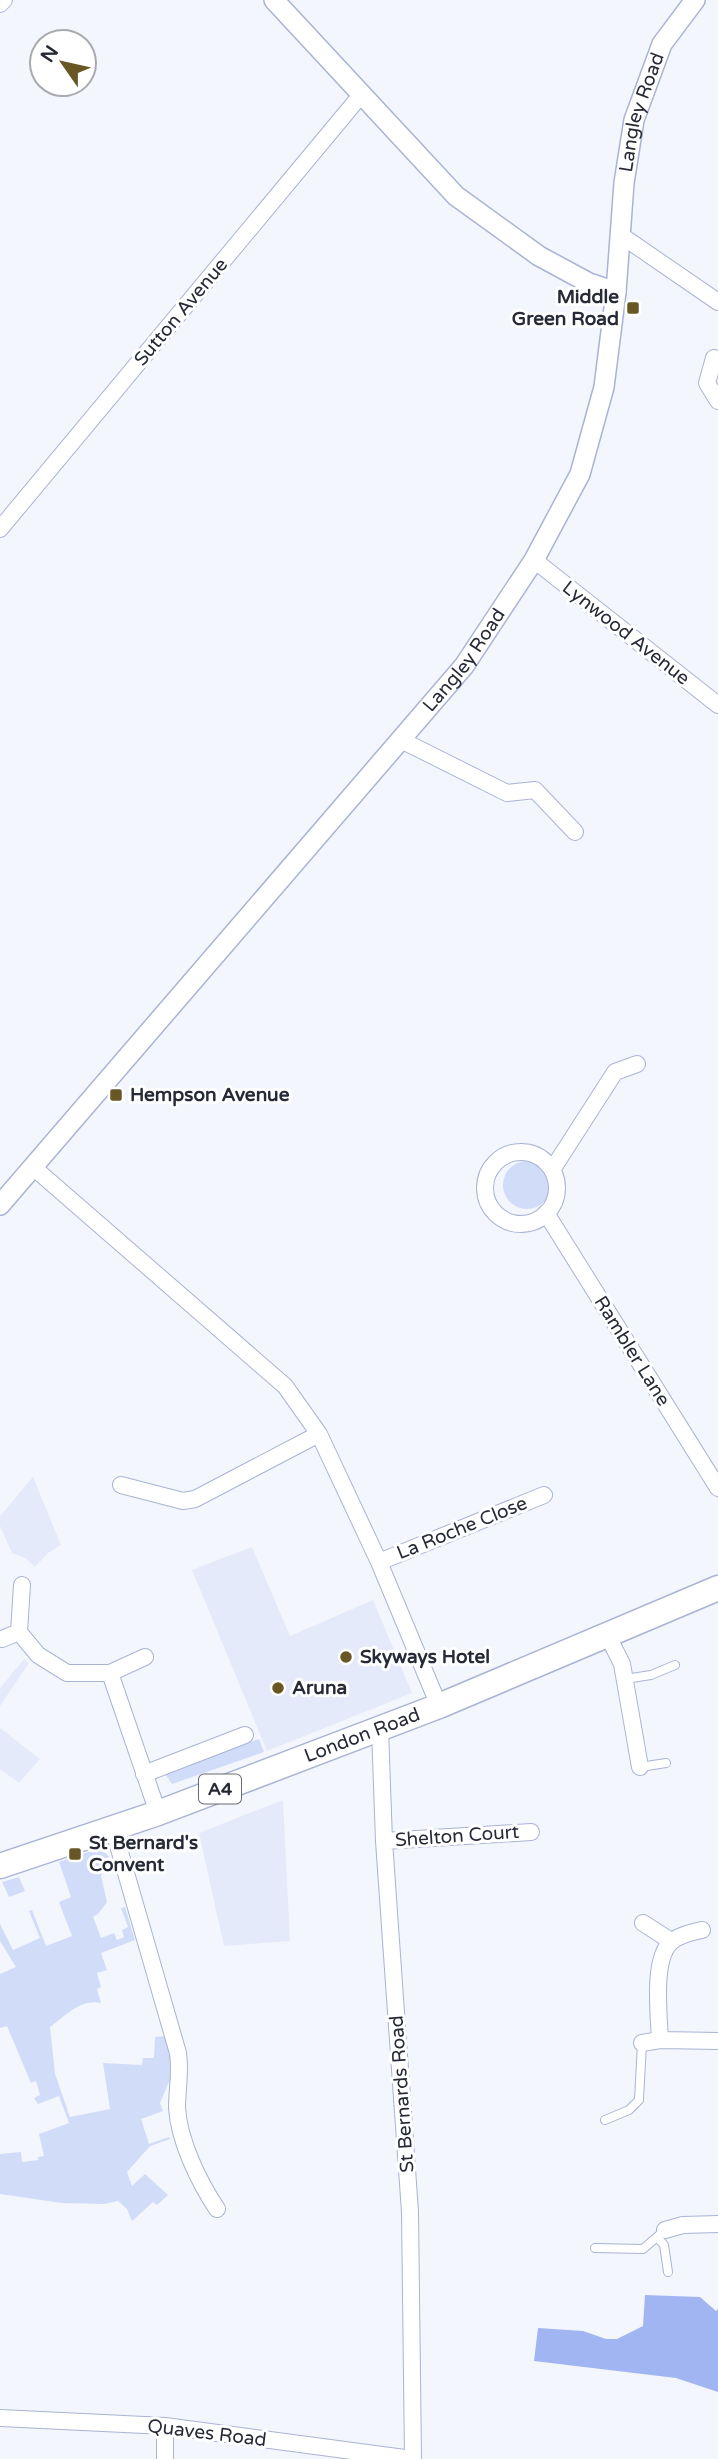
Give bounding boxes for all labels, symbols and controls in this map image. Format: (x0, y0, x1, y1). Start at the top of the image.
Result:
north arrow (28, 28, 98, 98)
text: N (36, 42, 63, 67)
street label: Langley Road (615, 50, 669, 174)
street label: Sutton Avenue (130, 254, 232, 370)
place label: Middle Green Road (512, 286, 619, 330)
marker: Middle Green Road (625, 300, 641, 316)
street label: Lynwood Avenue (558, 576, 694, 690)
street label: Langley Road (418, 604, 510, 716)
place label: Hempson Avenue (130, 1084, 290, 1107)
marker: Hempson Avenue (108, 1087, 124, 1103)
street label: Rambler Lane (589, 1292, 675, 1410)
street label: La Roche Close (394, 1492, 530, 1564)
place label: Skyways Hotel (360, 1646, 490, 1669)
marker: Skyways Hotel (338, 1649, 354, 1665)
place label: Aruna (292, 1677, 347, 1699)
marker: Aruna (270, 1680, 286, 1696)
street label: London Road (301, 1703, 423, 1767)
road number: A4 (199, 1774, 241, 1804)
street label: Shelton Court (394, 1821, 520, 1851)
place label: St Bernard's Convent (89, 1832, 198, 1876)
marker: St Bernard's Convent (67, 1846, 83, 1862)
street label: St Bernards Road (386, 2015, 418, 2173)
street label: Quaves Road (146, 2415, 268, 2451)

